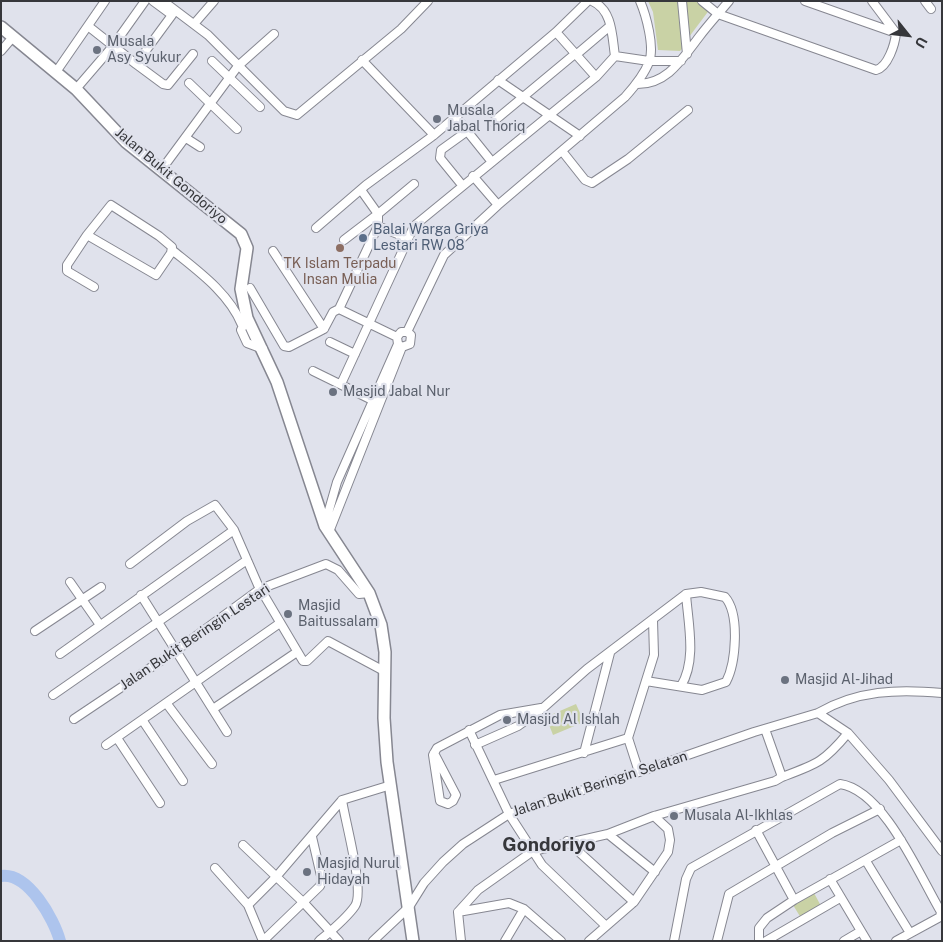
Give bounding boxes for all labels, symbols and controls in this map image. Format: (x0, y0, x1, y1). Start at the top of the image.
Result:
north arrow (883, 10, 933, 60)
place label: Musala Asy Syukur (107, 34, 181, 66)
text: U (912, 34, 931, 51)
marker: Musala Asy Syukur (91, 44, 103, 56)
place label: Musala Jabal Thoriq (447, 103, 525, 136)
marker: Musala Jabal Thoriq (431, 113, 443, 125)
street label: Jalan Bukit Gondoriyo (112, 124, 230, 228)
place label: Balai Warga Griya Lestari RW 08 (373, 222, 489, 254)
marker: Balai Warga Griya Lestari RW 08 (357, 232, 369, 244)
marker: TK Islam Terpadu Insan Mulia (334, 242, 346, 254)
place label: TK Islam Terpadu Insan Mulia (284, 256, 396, 288)
place label: Masjid Jabal Nur (343, 384, 450, 400)
marker: Masjid Jabal Nur (327, 386, 339, 398)
street label: Jalan Bukit Beringin Lestari (117, 580, 273, 694)
place label: Masjid Baitussalam (298, 598, 378, 630)
marker: Masjid Baitussalam (282, 608, 294, 620)
place label: Masjid Al-Jihad (795, 672, 893, 688)
marker: Masjid Al-Jihad (779, 674, 791, 686)
place label: Masjid Al Ishlah (517, 712, 620, 728)
marker: Masjid Al Ishlah (501, 714, 513, 726)
street label: Jalan Bukit Beringin Selatan (511, 748, 689, 820)
place label: Musala Al-Ikhlas (684, 808, 793, 824)
marker: Musala Al-Ikhlas (668, 810, 680, 822)
district label: Gondoriyo (502, 834, 596, 856)
place label: Masjid Nurul Hidayah (317, 856, 400, 889)
marker: Masjid Nurul Hidayah (301, 866, 313, 878)

